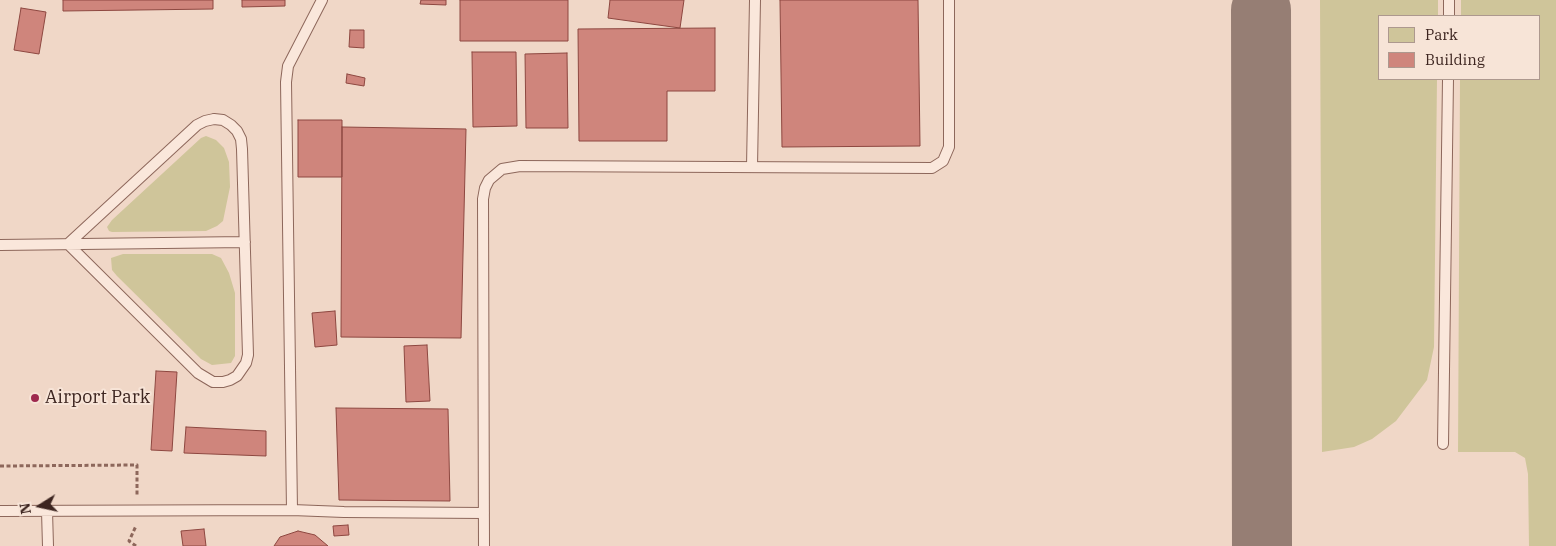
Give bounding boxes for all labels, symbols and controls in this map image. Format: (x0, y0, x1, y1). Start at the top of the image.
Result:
legend (1378, 15, 1541, 80)
text: Park (1425, 25, 1458, 44)
text: Building (1425, 50, 1485, 69)
place label: Airport Park (45, 387, 150, 409)
marker: Airport Park (29, 392, 41, 404)
north arrow (15, 481, 65, 531)
text: N (15, 502, 35, 516)

